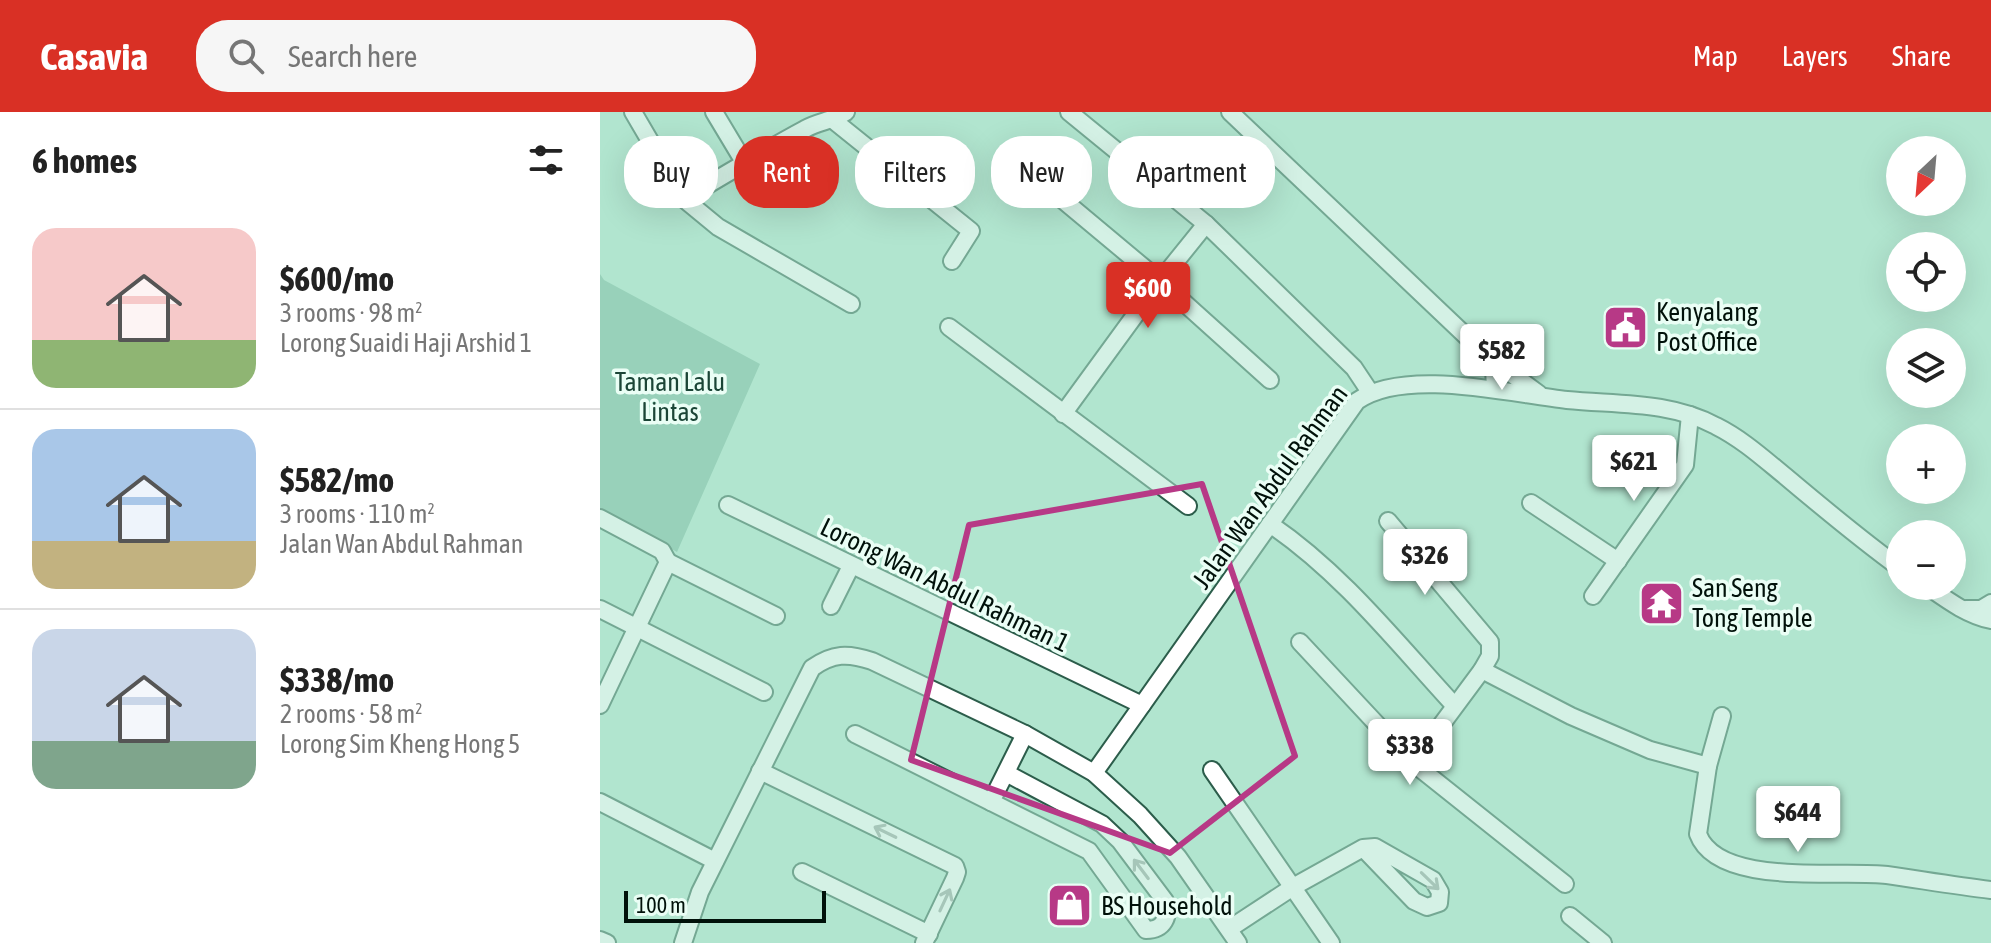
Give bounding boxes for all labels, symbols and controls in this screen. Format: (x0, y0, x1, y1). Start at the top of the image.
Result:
search box (196, 20, 756, 92)
icon: search (224, 34, 268, 78)
text: Casavia (40, 35, 148, 78)
text: Search here (288, 39, 417, 73)
text: Map (1693, 40, 1738, 72)
text: Layers (1782, 40, 1848, 72)
text: Share (1892, 40, 1951, 72)
chip: Buy (624, 136, 718, 208)
chip: Rent (734, 136, 839, 208)
chip: Filters (855, 136, 975, 208)
chip: New (991, 136, 1092, 208)
chip: Apartment (1108, 136, 1275, 208)
north arrow (1886, 136, 1966, 216)
map controls (1886, 136, 1966, 600)
icon: filters (524, 138, 568, 182)
text: 6 homes (32, 141, 137, 180)
button: locate (1886, 232, 1966, 312)
text: $600/mo (280, 259, 394, 298)
icon: home (96, 260, 192, 356)
pin: $600 (1101, 262, 1195, 330)
text: $600 (1124, 273, 1172, 303)
place label: Kenyalang Post Office (1656, 297, 1759, 357)
text: 3 rooms · 98 m² (280, 298, 422, 328)
public building icon: Kenyalang Post Office (1601, 303, 1649, 351)
pin: $582 (1455, 324, 1549, 392)
text: Lorong Suaidi Haji Arshid 1 (280, 328, 532, 358)
button: layers (1886, 328, 1966, 408)
text: $582 (1478, 335, 1526, 365)
park label: Taman Lalu Lintas (615, 367, 725, 427)
street label: Jalan Wan Abdul Rahman (1186, 380, 1354, 594)
button: + (1886, 424, 1966, 504)
pin: $621 (1587, 435, 1681, 503)
text: $621 (1610, 446, 1658, 476)
text: $582/mo (280, 460, 394, 499)
icon: home (96, 461, 192, 557)
text: 3 rooms · 110 m² (280, 499, 435, 529)
street label: Lorong Wan Abdul Rahman 1 (816, 512, 1074, 658)
button: − (1886, 520, 1966, 600)
text: Jalan Wan Abdul Rahman (280, 529, 523, 559)
pin: $326 (1378, 529, 1472, 597)
text: $326 (1401, 540, 1449, 570)
place label: San Seng Tong Temple (1692, 573, 1813, 633)
temple icon: San Seng Tong Temple (1637, 579, 1685, 627)
text: $338/mo (280, 660, 394, 699)
icon: home (96, 661, 192, 757)
text: 2 rooms · 58 m² (280, 699, 422, 729)
pin: $338 (1363, 719, 1457, 787)
text: Lorong Sim Kheng Hong 5 (280, 729, 520, 759)
text: $338 (1386, 730, 1434, 760)
pin: $644 (1751, 786, 1845, 854)
text: $644 (1774, 797, 1822, 827)
one-way arrow (873, 824, 897, 839)
one-way arrow (1132, 859, 1149, 880)
one-way arrow (1419, 871, 1439, 891)
shop icon: BS Household (1046, 882, 1094, 930)
scale bar (624, 887, 826, 923)
one-way arrow (938, 888, 953, 913)
place label: BS Household (1101, 891, 1232, 921)
text: 100 m (636, 892, 686, 918)

